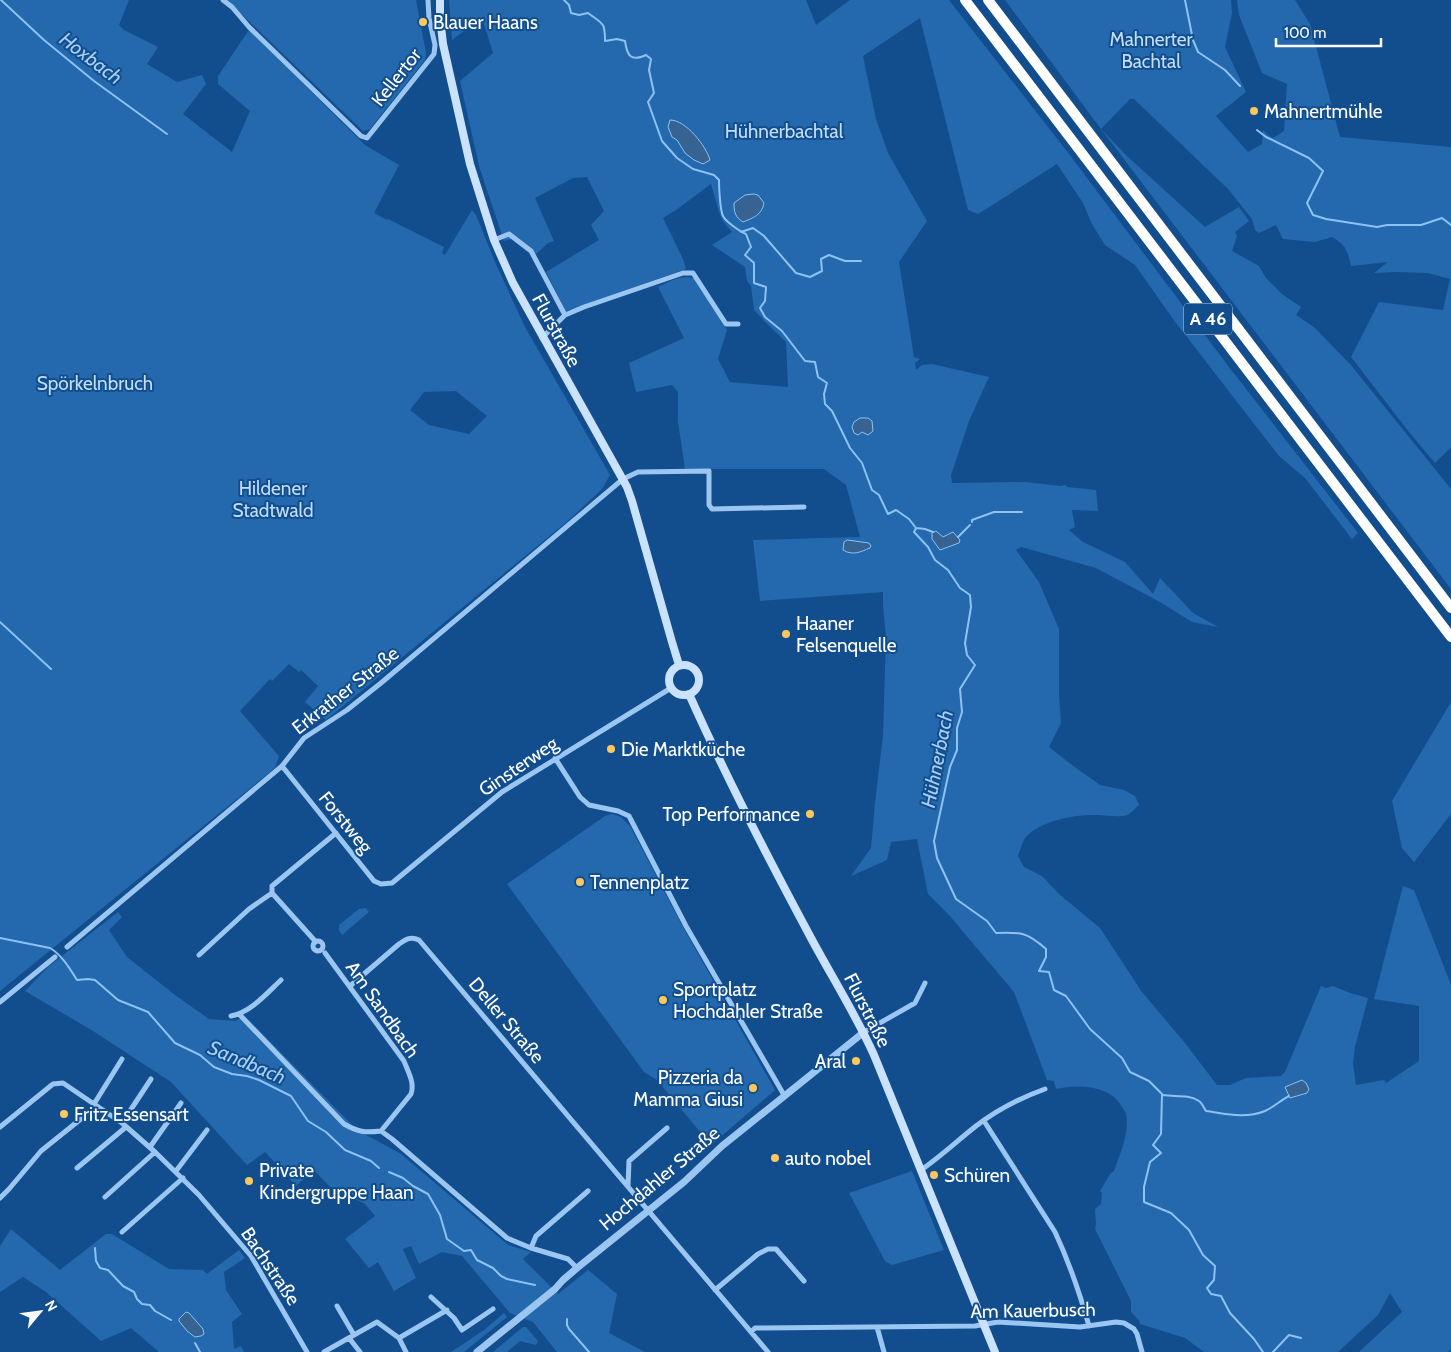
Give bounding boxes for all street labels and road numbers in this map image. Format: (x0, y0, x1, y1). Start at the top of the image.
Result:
street label: Kellertor (367, 44, 426, 111)
street label: Flurstraße (527, 290, 586, 371)
road number: A 46 (1184, 304, 1232, 334)
street label: Erkrather Straße (287, 641, 403, 739)
street label: Ginsterweg (474, 731, 562, 801)
street label: Forstweg (314, 787, 378, 858)
street label: Am Sandbach (341, 957, 424, 1062)
street label: Flurstraße (839, 969, 896, 1051)
street label: Deller Straße (464, 973, 549, 1068)
street label: Hochdahler Straße (595, 1121, 724, 1235)
street label: Bachstraße (236, 1223, 305, 1310)
street label: Am Kauerbusch (970, 1298, 1096, 1323)

